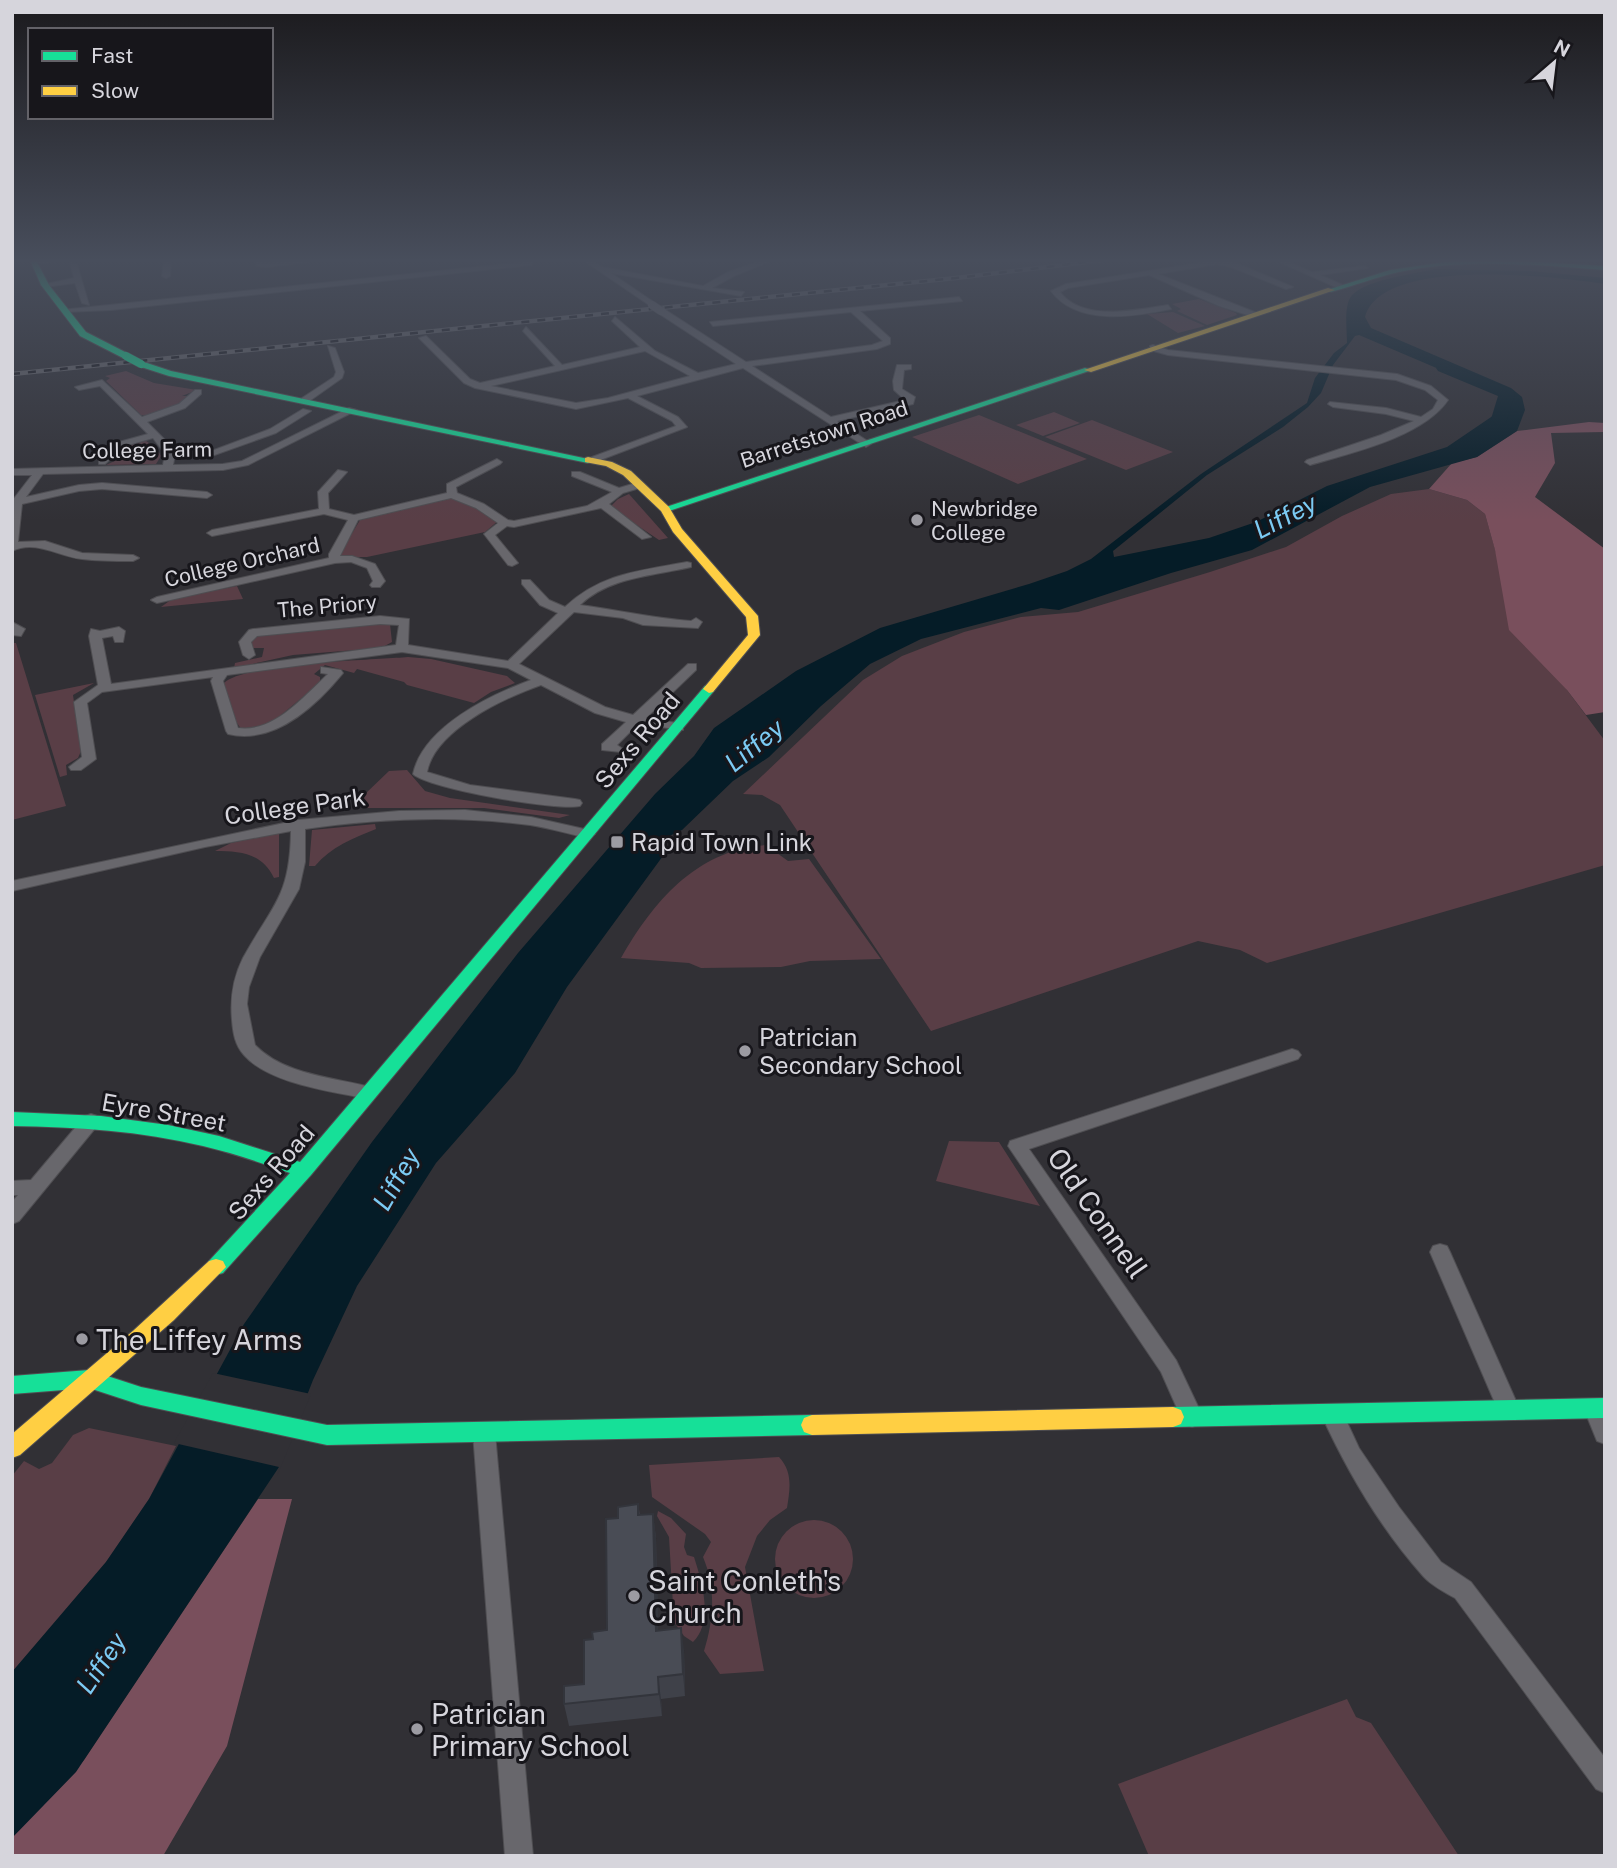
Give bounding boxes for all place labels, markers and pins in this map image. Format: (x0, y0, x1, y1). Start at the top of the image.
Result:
place label: Newbridge College (931, 496, 1038, 545)
marker: Newbridge College (909, 512, 925, 528)
place label: Rapid Town Link (631, 828, 812, 856)
marker: Rapid Town Link (609, 834, 625, 850)
place label: Patrician Secondary School (759, 1023, 962, 1079)
marker: Patrician Secondary School (737, 1043, 753, 1059)
place label: The Liffey Arms (96, 1323, 302, 1356)
marker: The Liffey Arms (74, 1331, 90, 1347)
place label: Saint Conleth's Church (648, 1564, 841, 1629)
marker: Saint Conleth's Church (626, 1588, 642, 1604)
place label: Patrician Primary School (431, 1697, 630, 1762)
marker: Patrician Primary School (409, 1721, 425, 1737)

